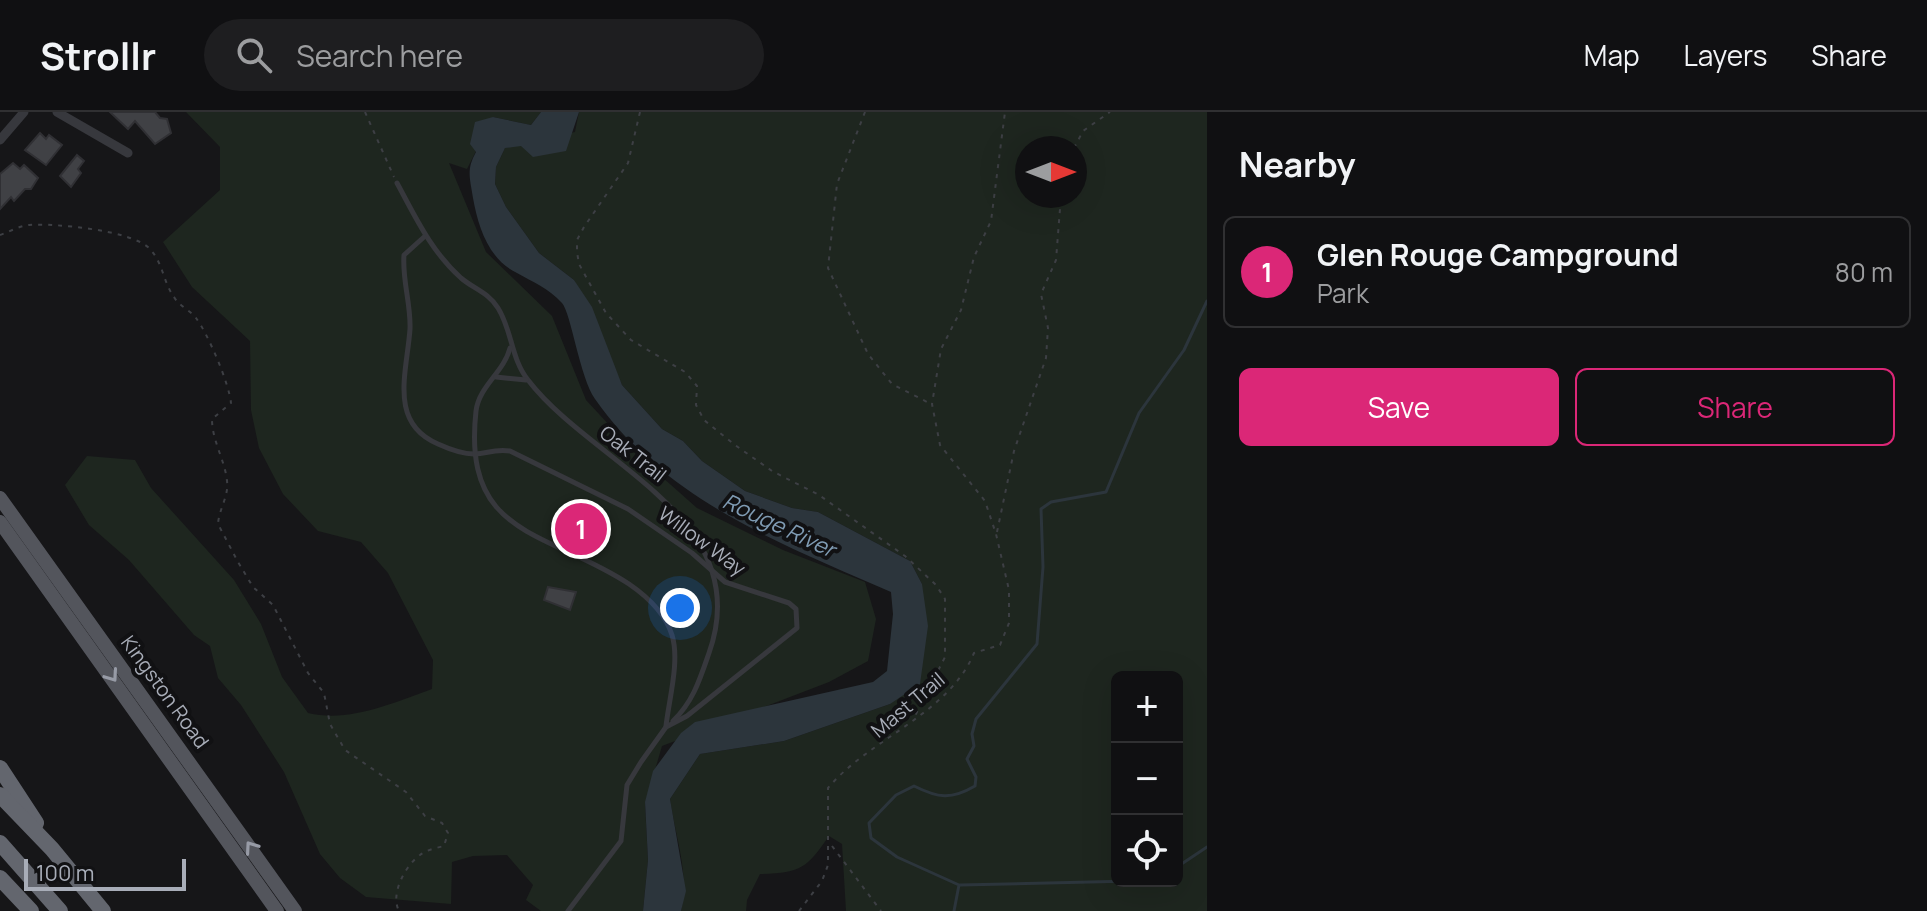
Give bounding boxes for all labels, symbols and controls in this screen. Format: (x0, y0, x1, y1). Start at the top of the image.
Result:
search box (204, 19, 764, 91)
text: Strollr (40, 29, 156, 81)
icon: search (232, 33, 276, 77)
text: Search here (296, 35, 463, 76)
text: Map (1584, 36, 1640, 74)
text: Layers (1684, 36, 1767, 74)
text: Share (1811, 36, 1887, 74)
north arrow (1015, 136, 1087, 208)
text: Nearby (1239, 141, 1355, 187)
text: Glen Rouge Campground (1317, 234, 1679, 275)
text: 1 (1261, 254, 1273, 290)
text: 80 m (1835, 254, 1893, 290)
text: Park (1317, 275, 1369, 311)
button: Save (1239, 368, 1559, 446)
button: Share (1575, 368, 1895, 446)
street label: Oak Trail (594, 419, 672, 488)
water label: Rouge River (718, 486, 843, 565)
pin: 1 (555, 499, 607, 559)
street label: Willow Way (653, 500, 752, 582)
your location (660, 588, 700, 628)
street label: Kingston Road (115, 630, 216, 754)
street label: Mast Trail (865, 666, 950, 743)
one-way arrow (102, 667, 117, 681)
map controls (1111, 671, 1183, 887)
button: + (1111, 671, 1183, 743)
button: − (1111, 743, 1183, 815)
button: locate (1111, 815, 1183, 887)
one-way arrow (246, 841, 261, 855)
scale bar (24, 855, 186, 891)
text: 100 m (36, 858, 94, 888)

